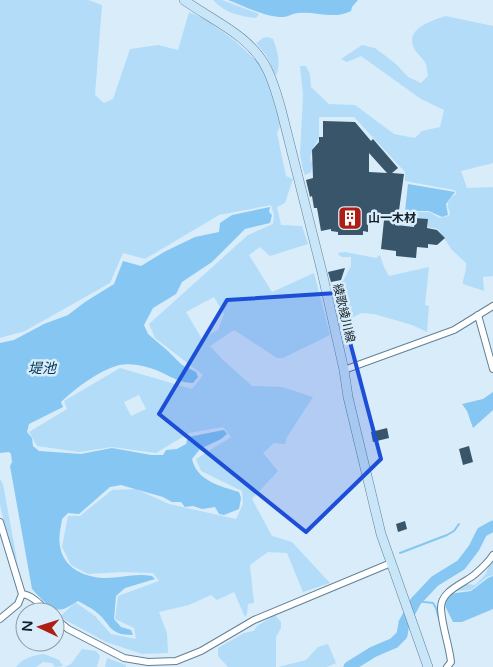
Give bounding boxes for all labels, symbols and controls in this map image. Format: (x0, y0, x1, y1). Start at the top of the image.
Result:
building icon: 山一木材 (337, 205, 363, 231)
place label: 山一木材 (368, 211, 416, 225)
street label: 綾歌綾川線 (330, 282, 358, 344)
water label: 堤池 (28, 360, 58, 377)
north arrow (15, 602, 65, 652)
text: N (19, 620, 36, 632)

